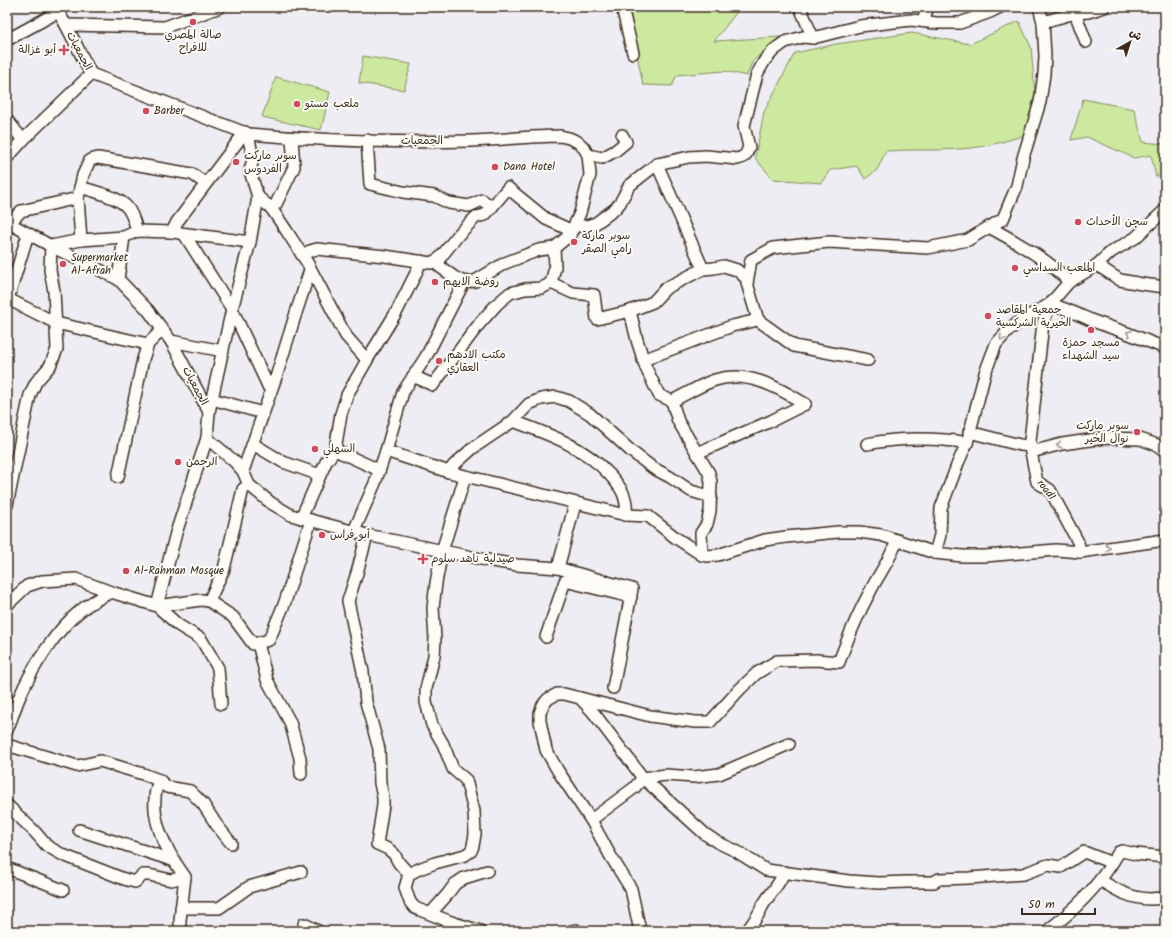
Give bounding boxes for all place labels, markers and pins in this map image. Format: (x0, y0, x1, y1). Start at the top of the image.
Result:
marker: صالة المصري للافراح (188, 17, 198, 27)
place label: صالة المصري للافراح (164, 26, 222, 57)
place label: أبو غزالة (19, 41, 56, 59)
marker: أبو غزالة (59, 45, 69, 55)
place label: ملعب مستو (304, 95, 359, 113)
marker: ملعب مستو (292, 99, 302, 109)
place label: Barber (154, 102, 186, 120)
marker: Barber (141, 106, 151, 116)
place label: سوبر ماركت الفردوس (244, 147, 297, 178)
marker: سوبر ماركت الفردوس (231, 157, 241, 167)
place label: Dana Hotel (503, 158, 555, 176)
marker: Dana Hotel (490, 162, 500, 172)
place label: سجن الأحداث (1086, 213, 1148, 231)
marker: سجن الأحداث (1073, 217, 1083, 227)
place label: سوبر ماركة رامي الصقر (581, 227, 632, 259)
marker: سوبر ماركة رامي الصقر (569, 237, 579, 247)
place label: Supermarket Al-Afrah (71, 249, 129, 280)
marker: Supermarket Al-Afrah (58, 259, 68, 269)
place label: الملعب السداسي (1023, 259, 1095, 278)
marker: الملعب السداسي (1010, 263, 1020, 273)
place label: روضة الايهم (443, 273, 499, 291)
marker: روضة الايهم (430, 277, 440, 287)
place label: جمعية المقاصد الخيرية الشركسية (996, 301, 1071, 332)
marker: جمعية المقاصد الخيرية الشركسية (983, 311, 993, 321)
marker: مسجد حمزة سيد الشهداء (1086, 325, 1096, 335)
place label: مسجد حمزة سيد الشهداء (1062, 334, 1120, 365)
place label: مكتب الادهم العقاري (447, 346, 506, 377)
marker: مكتب الادهم العقاري (434, 356, 444, 366)
place label: سوبر ماركت نوال الخير (1076, 417, 1129, 448)
marker: سوبر ماركت نوال الخير (1132, 427, 1142, 437)
place label: السهلي (323, 440, 355, 459)
marker: السهلي (310, 444, 320, 454)
place label: الرحمن (186, 453, 217, 471)
marker: الرحمن (173, 457, 183, 467)
place label: أبو فراس (330, 526, 370, 544)
marker: أبو فراس (317, 530, 327, 540)
place label: صيدلية ناهد سلوم (431, 550, 515, 568)
marker: صيدلية ناهد سلوم (418, 554, 428, 564)
place label: Al-Rahman Mosque (134, 562, 224, 580)
marker: Al-Rahman Mosque (121, 566, 131, 576)

